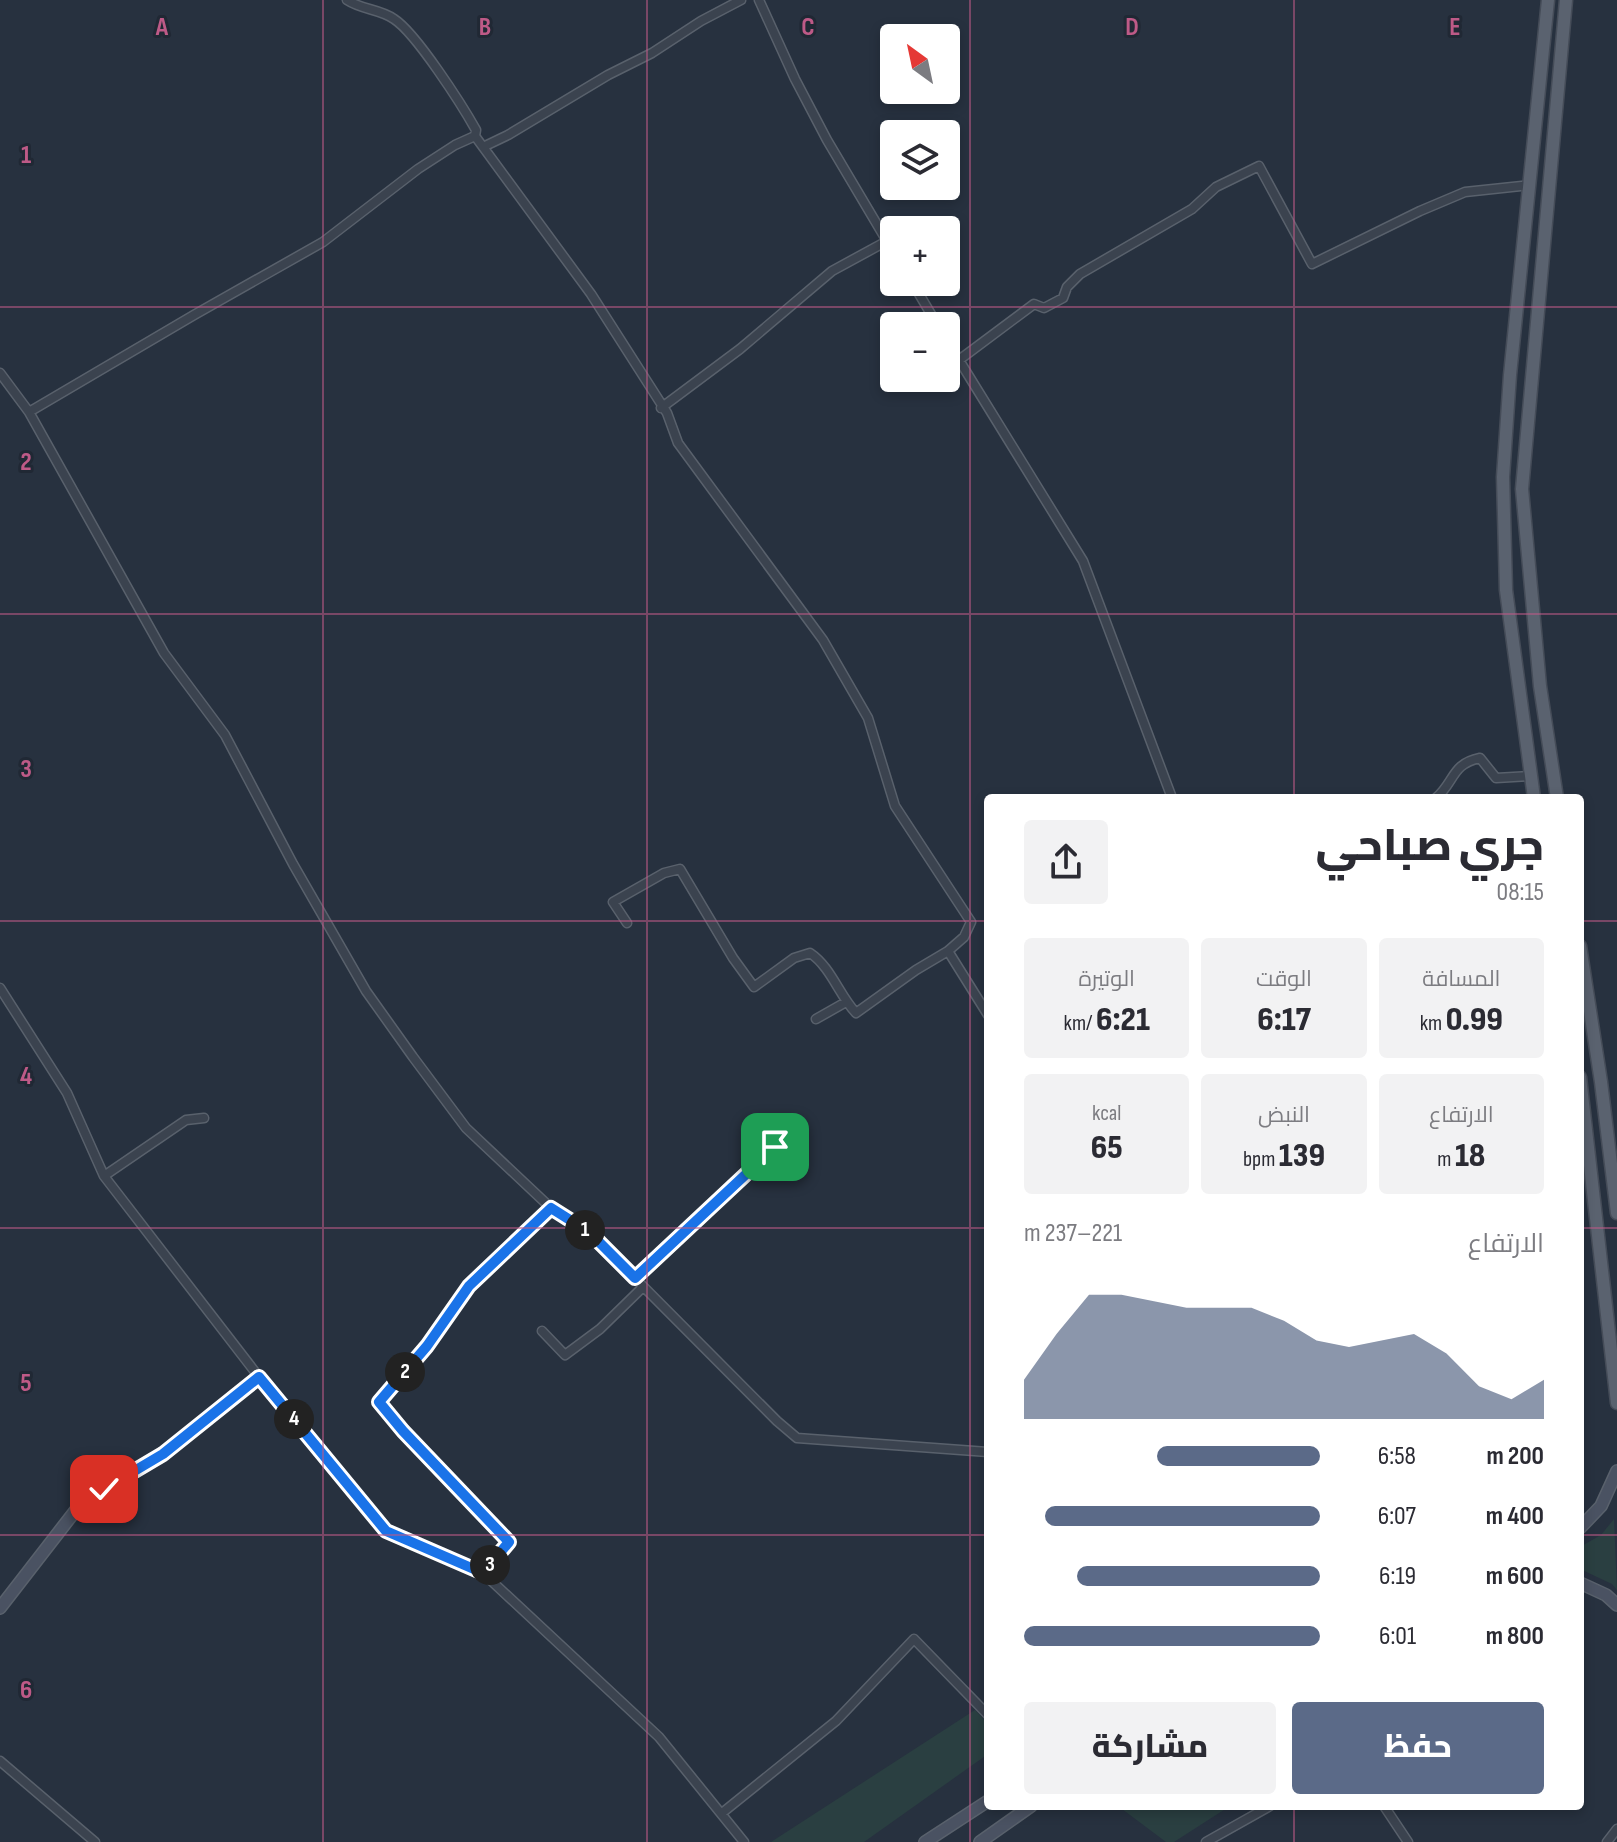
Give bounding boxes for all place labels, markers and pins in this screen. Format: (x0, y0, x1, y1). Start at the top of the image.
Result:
pin (741, 1113, 809, 1181)
pin: 1 (565, 1210, 605, 1250)
pin: 2 (385, 1352, 425, 1392)
pin: 4 (274, 1399, 314, 1439)
pin (70, 1455, 138, 1523)
pin: 3 (470, 1545, 510, 1585)

